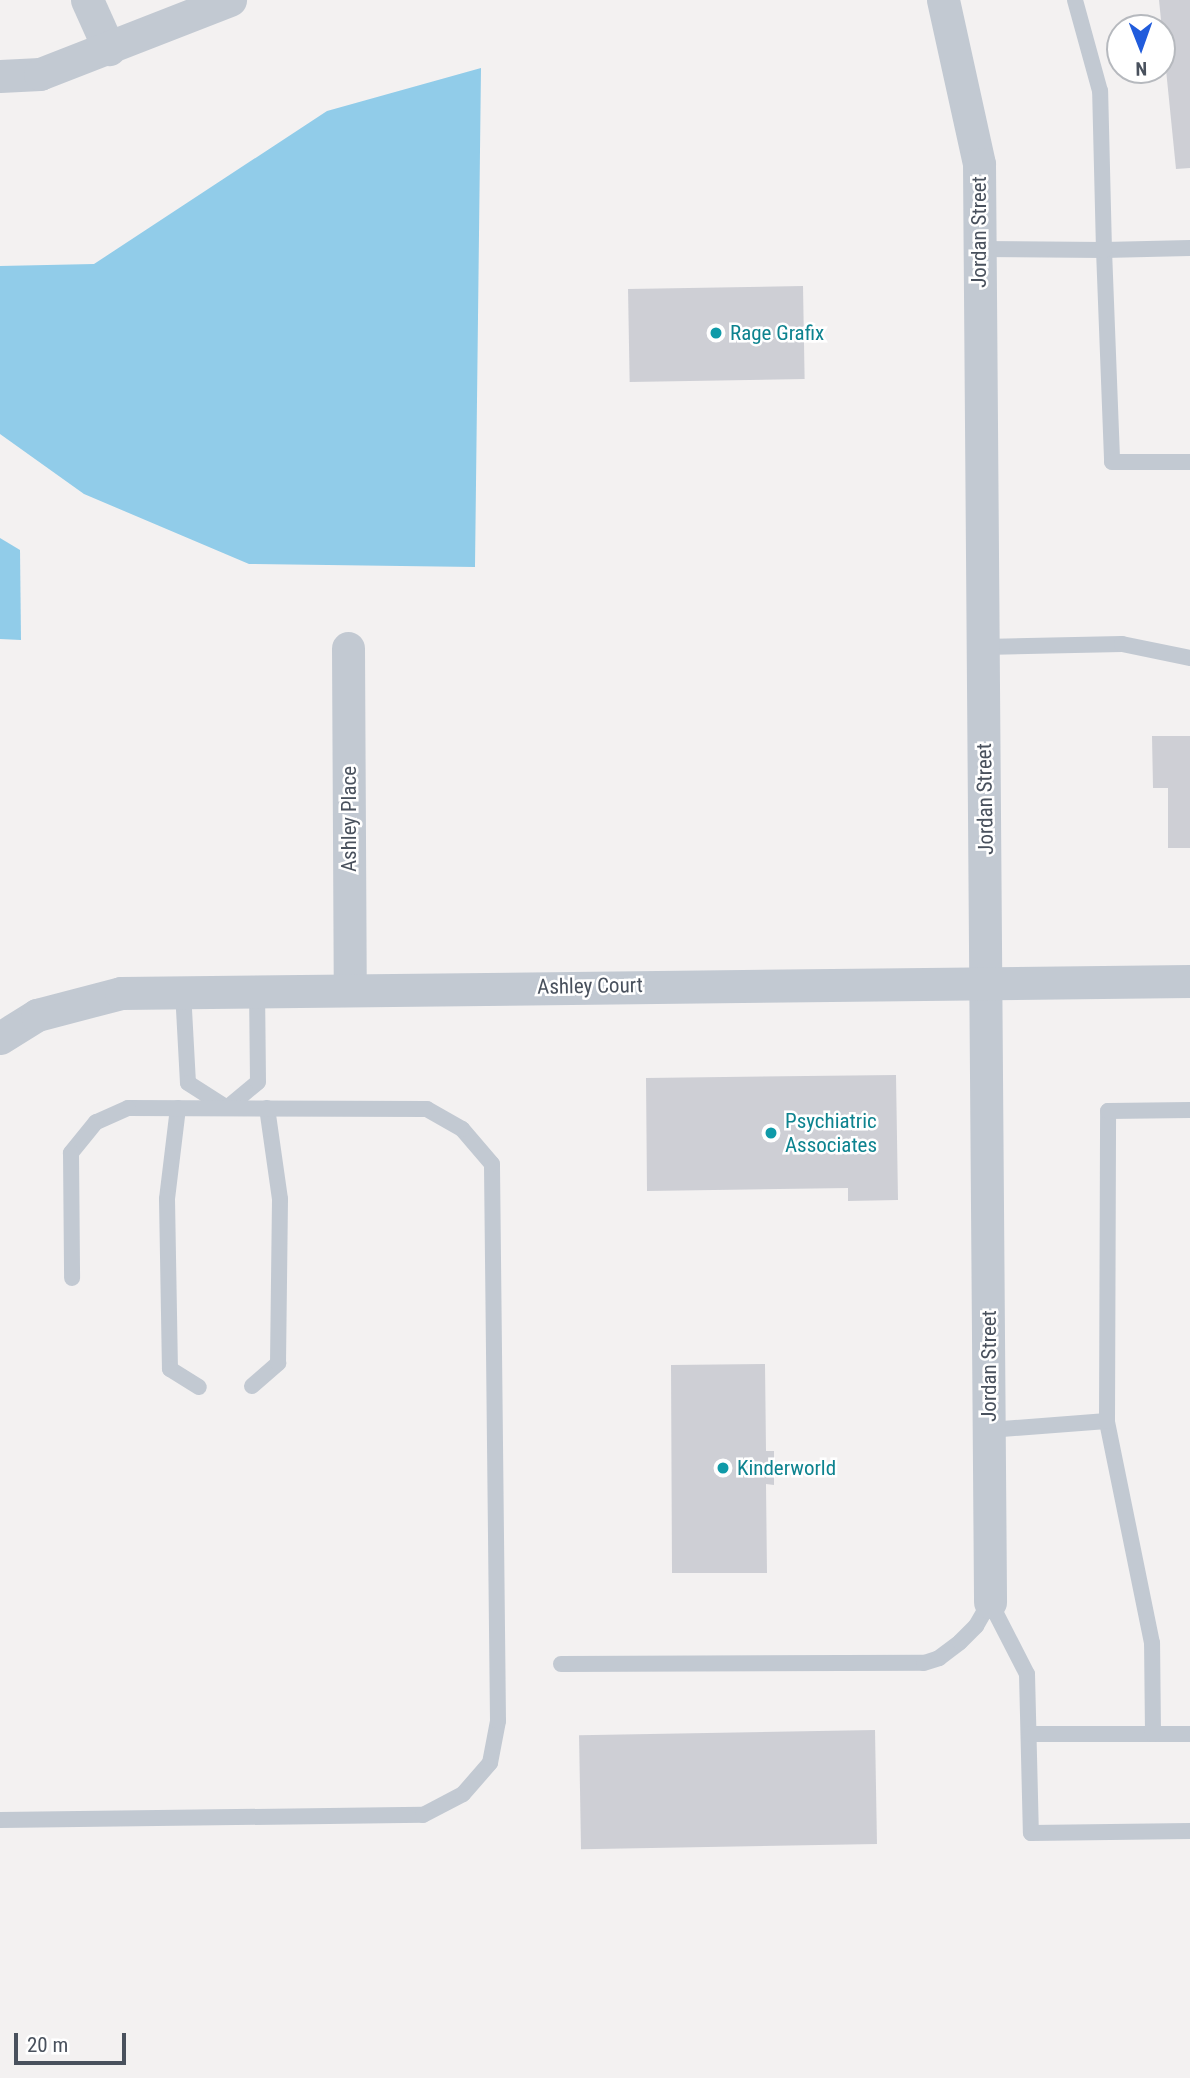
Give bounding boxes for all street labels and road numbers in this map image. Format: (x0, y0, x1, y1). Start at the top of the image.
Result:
street label: Jordan Street (966, 176, 992, 288)
street label: Jordan Street (971, 743, 999, 855)
street label: Ashley Place (336, 766, 362, 872)
street label: Ashley Court (537, 972, 643, 1000)
street label: Jordan Street (976, 1310, 1002, 1422)

